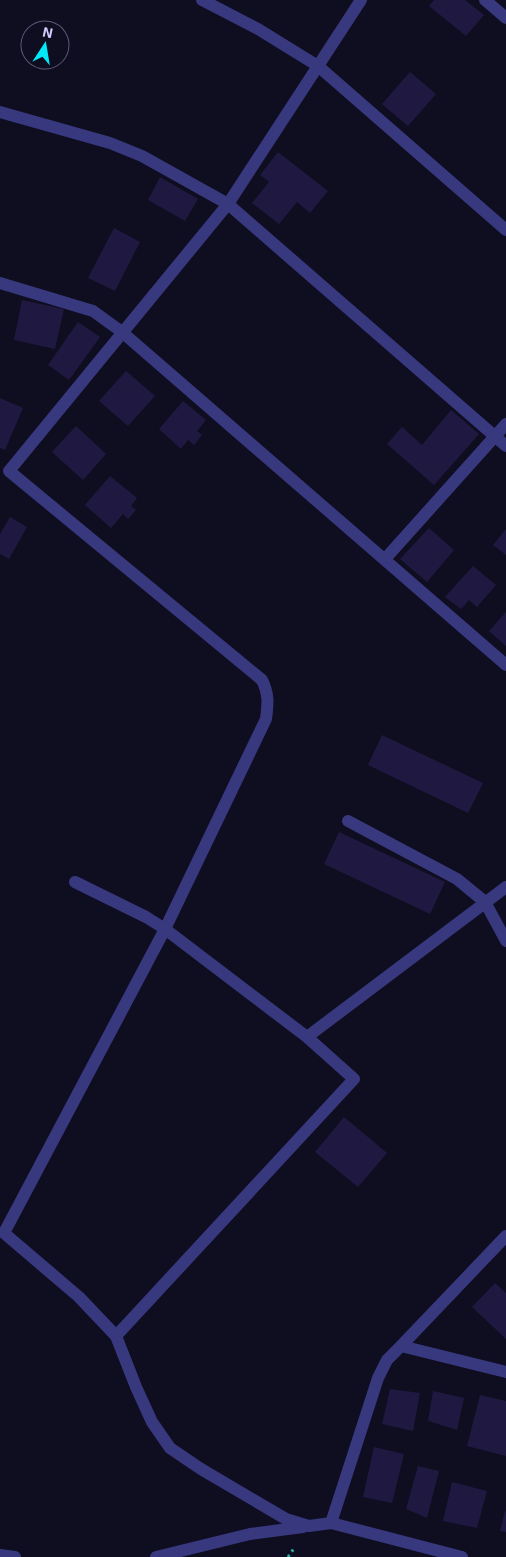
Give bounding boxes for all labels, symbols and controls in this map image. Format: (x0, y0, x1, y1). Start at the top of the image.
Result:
north arrow (20, 20, 70, 70)
text: N (41, 22, 55, 41)

